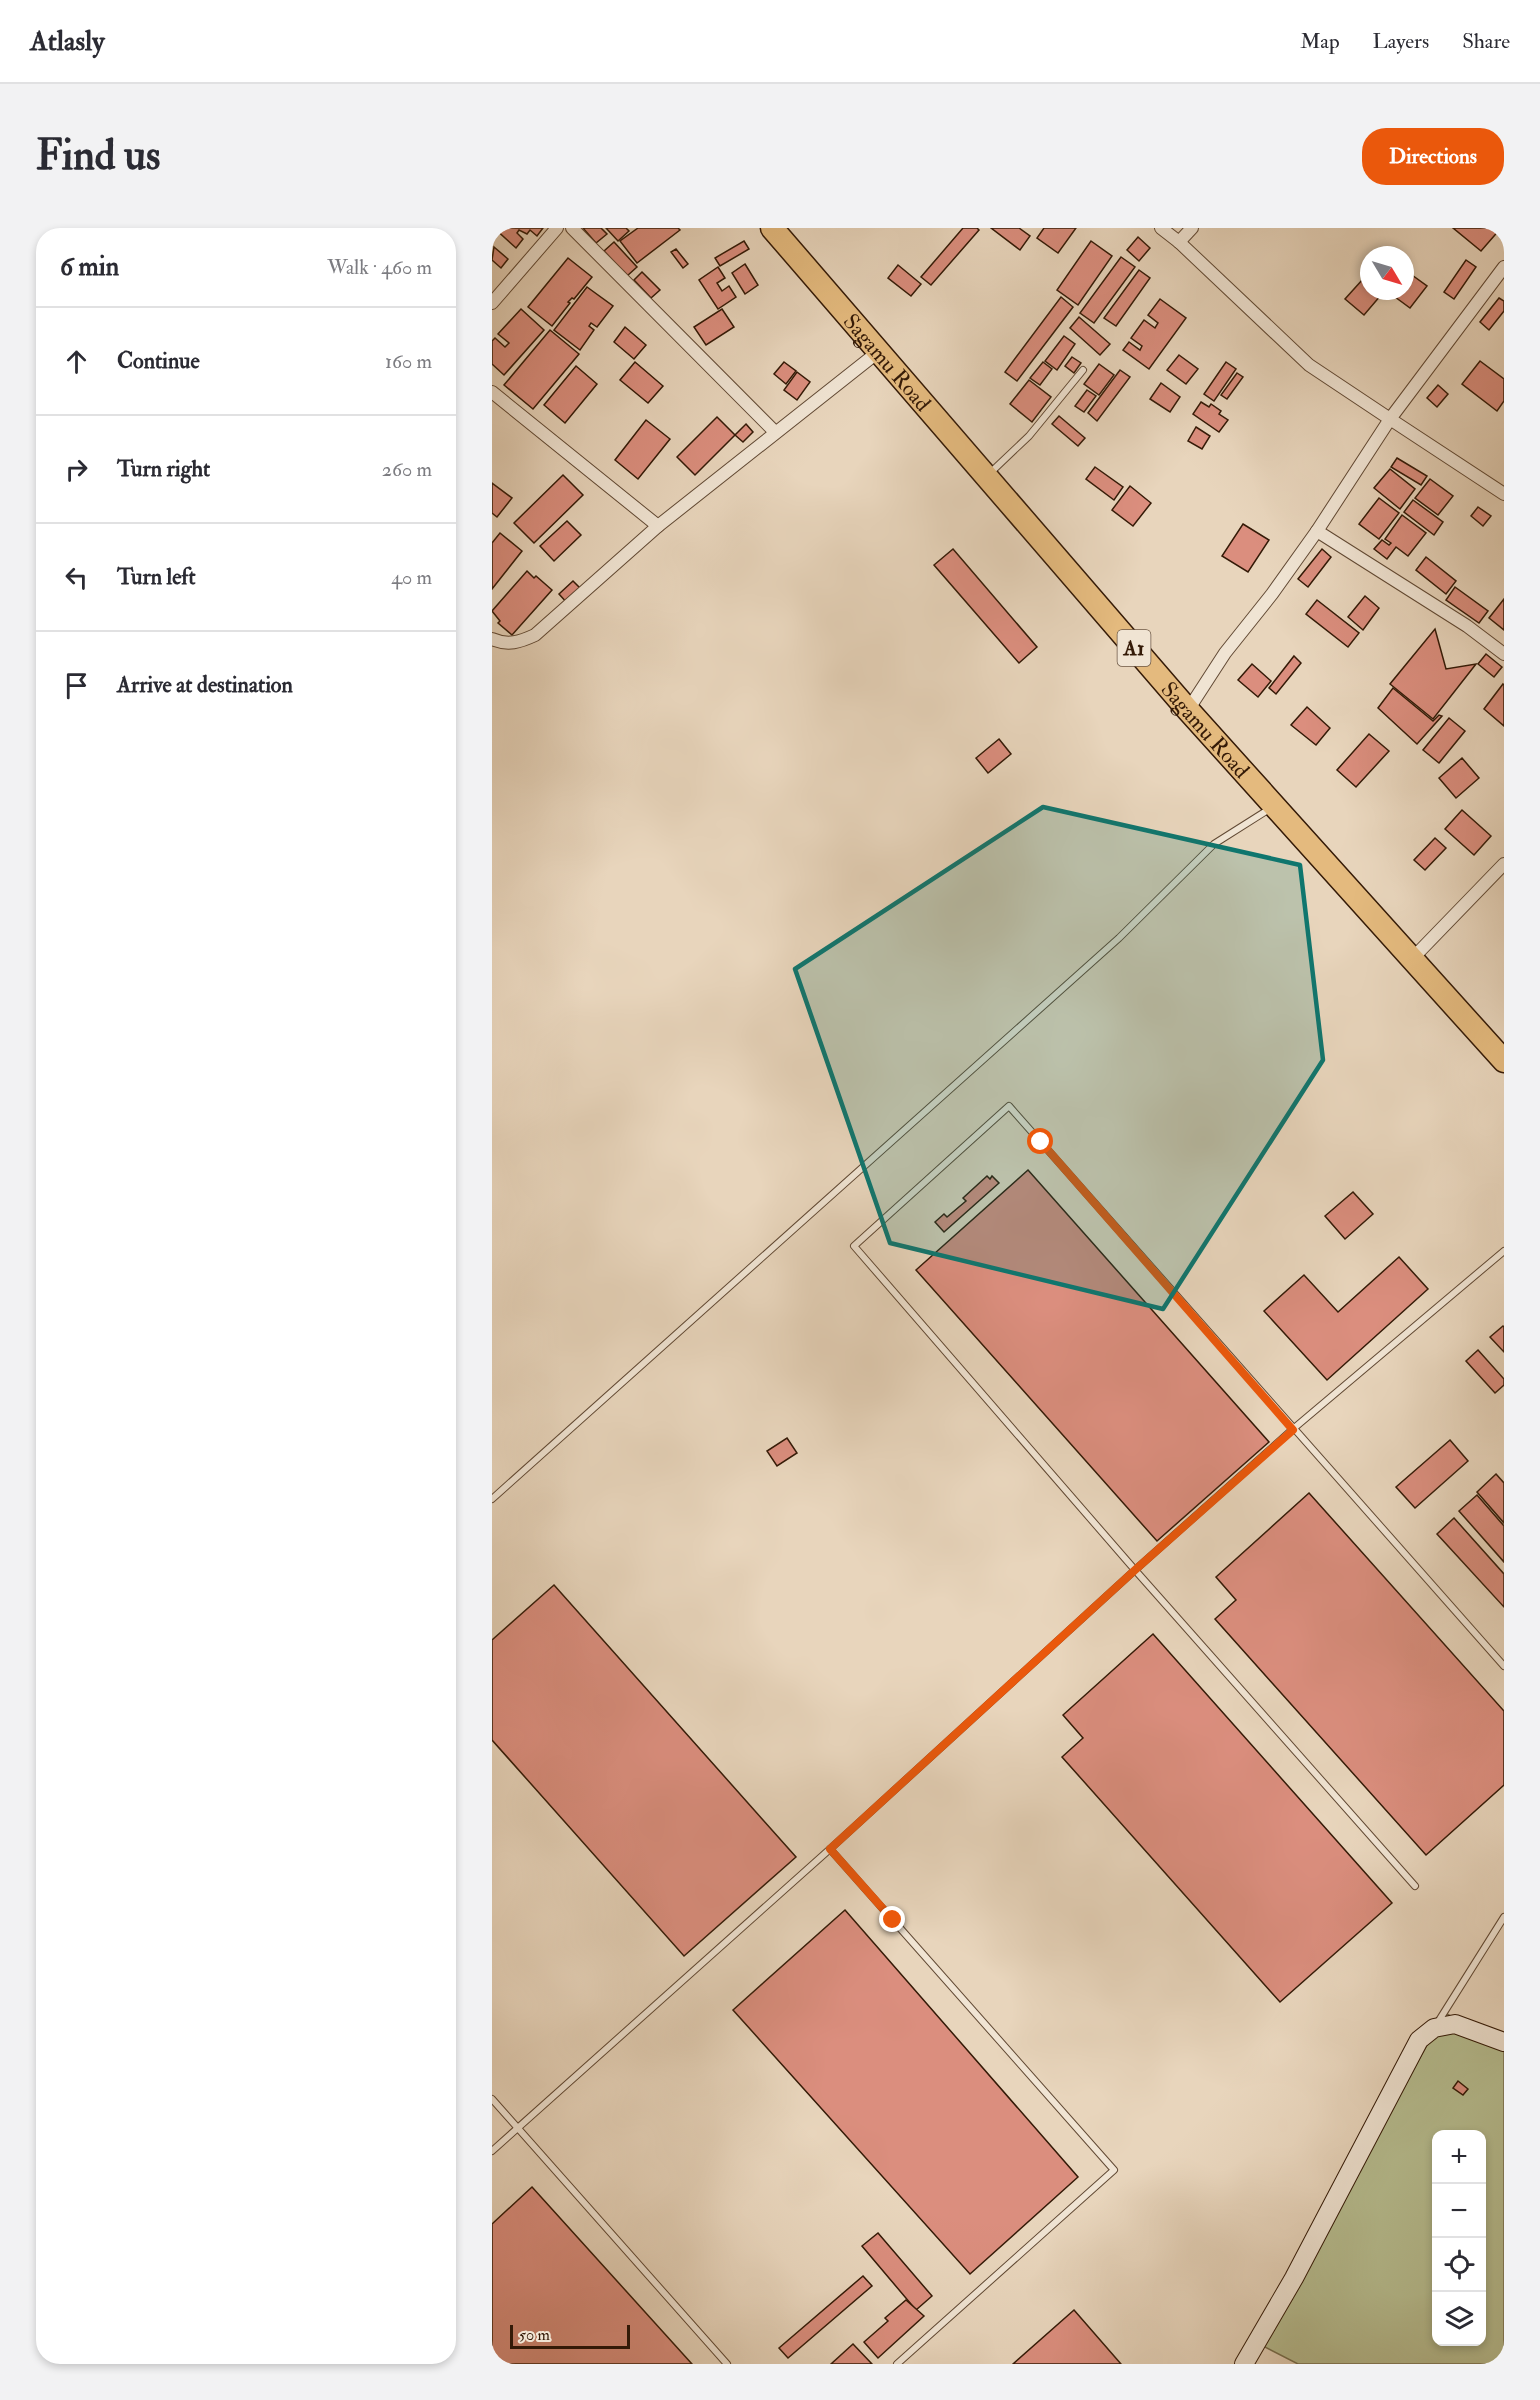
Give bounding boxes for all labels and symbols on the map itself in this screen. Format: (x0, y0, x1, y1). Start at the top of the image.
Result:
north arrow (1360, 246, 1414, 300)
street label: Sagamu Road (837, 308, 937, 417)
road number: A1 (1118, 630, 1150, 666)
street label: Sagamu Road (1155, 676, 1256, 784)
route start (1027, 1128, 1053, 1154)
route end (879, 1906, 905, 1932)
scale bar (510, 2322, 630, 2350)

